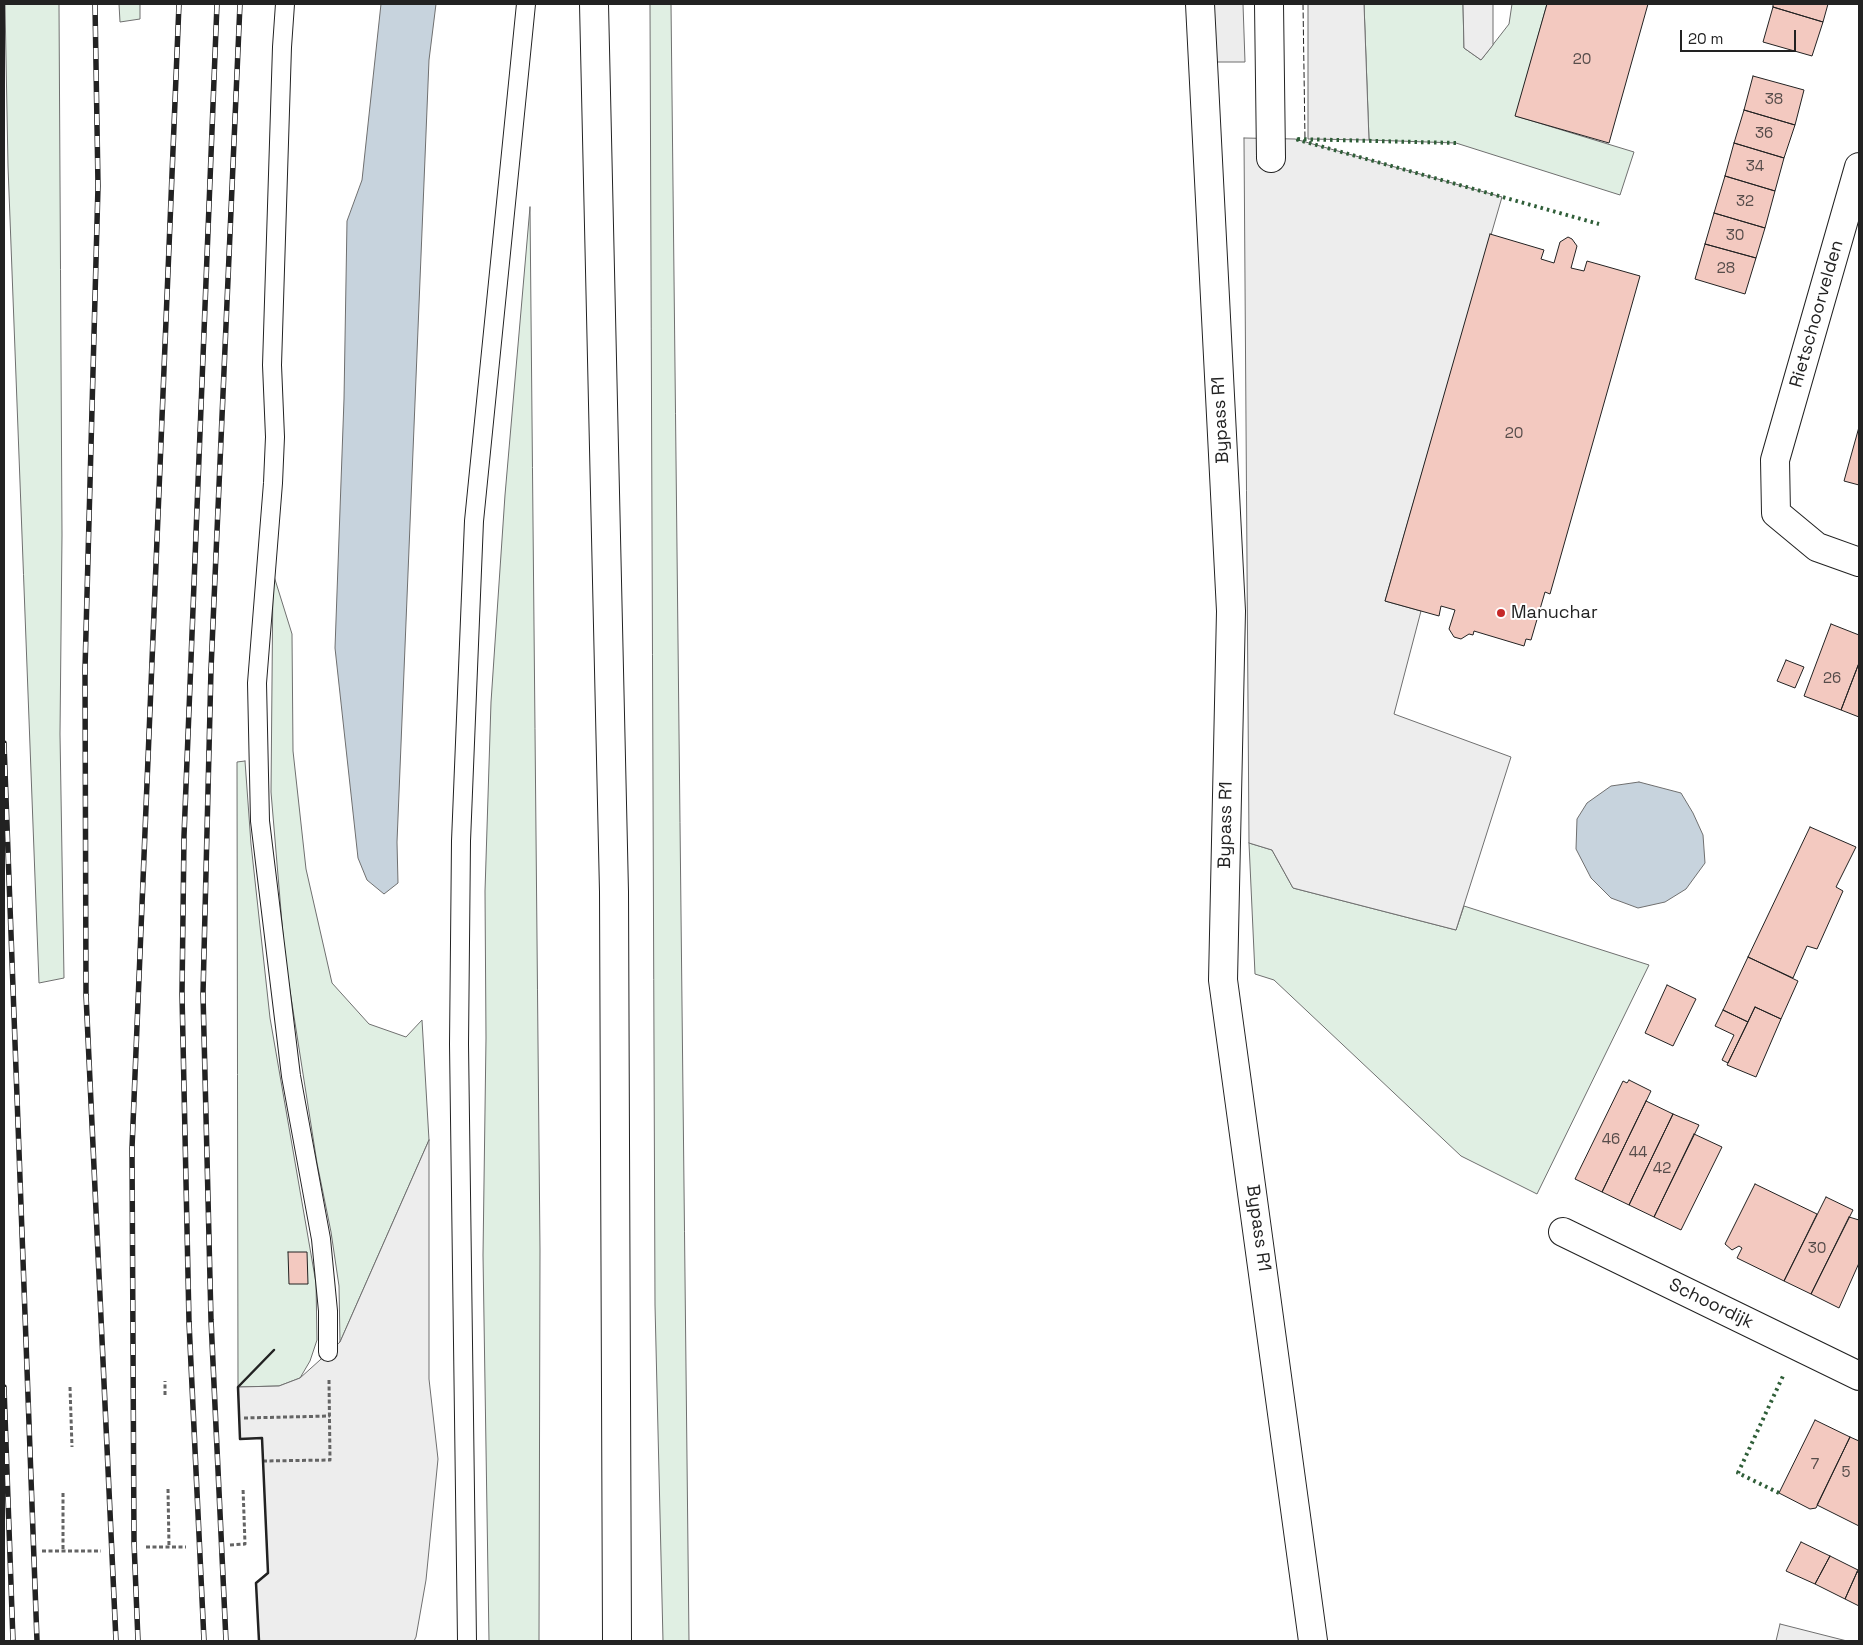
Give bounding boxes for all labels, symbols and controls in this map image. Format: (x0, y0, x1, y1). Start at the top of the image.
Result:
scale bar (1683, 20, 1799, 52)
text: 20 m (1688, 29, 1723, 48)
house number: 20 (1573, 51, 1591, 69)
house number: 38 (1765, 91, 1783, 109)
house number: 36 (1755, 125, 1773, 143)
house number: 34 (1746, 158, 1764, 176)
house number: 32 (1736, 193, 1754, 211)
house number: 30 (1726, 227, 1744, 245)
street label: Rietschoorvelden (1786, 238, 1848, 390)
house number: 28 (1717, 260, 1735, 278)
street label: Bypass R1 (1208, 376, 1234, 464)
house number: 20 (1505, 425, 1523, 443)
place label: Manuchar (1511, 602, 1598, 624)
marker: Manuchar (1495, 607, 1507, 619)
house number: 26 (1823, 670, 1841, 688)
street label: Bypass R1 (1214, 781, 1238, 869)
house number: 46 (1602, 1131, 1620, 1149)
house number: 44 (1629, 1144, 1647, 1162)
house number: 42 (1653, 1160, 1671, 1178)
street label: Bypass R1 (1241, 1183, 1275, 1273)
house number: 30 (1808, 1240, 1826, 1258)
street label: Schoordijk (1665, 1274, 1757, 1334)
house number: 7 (1811, 1456, 1819, 1474)
house number: 5 (1842, 1464, 1850, 1482)

